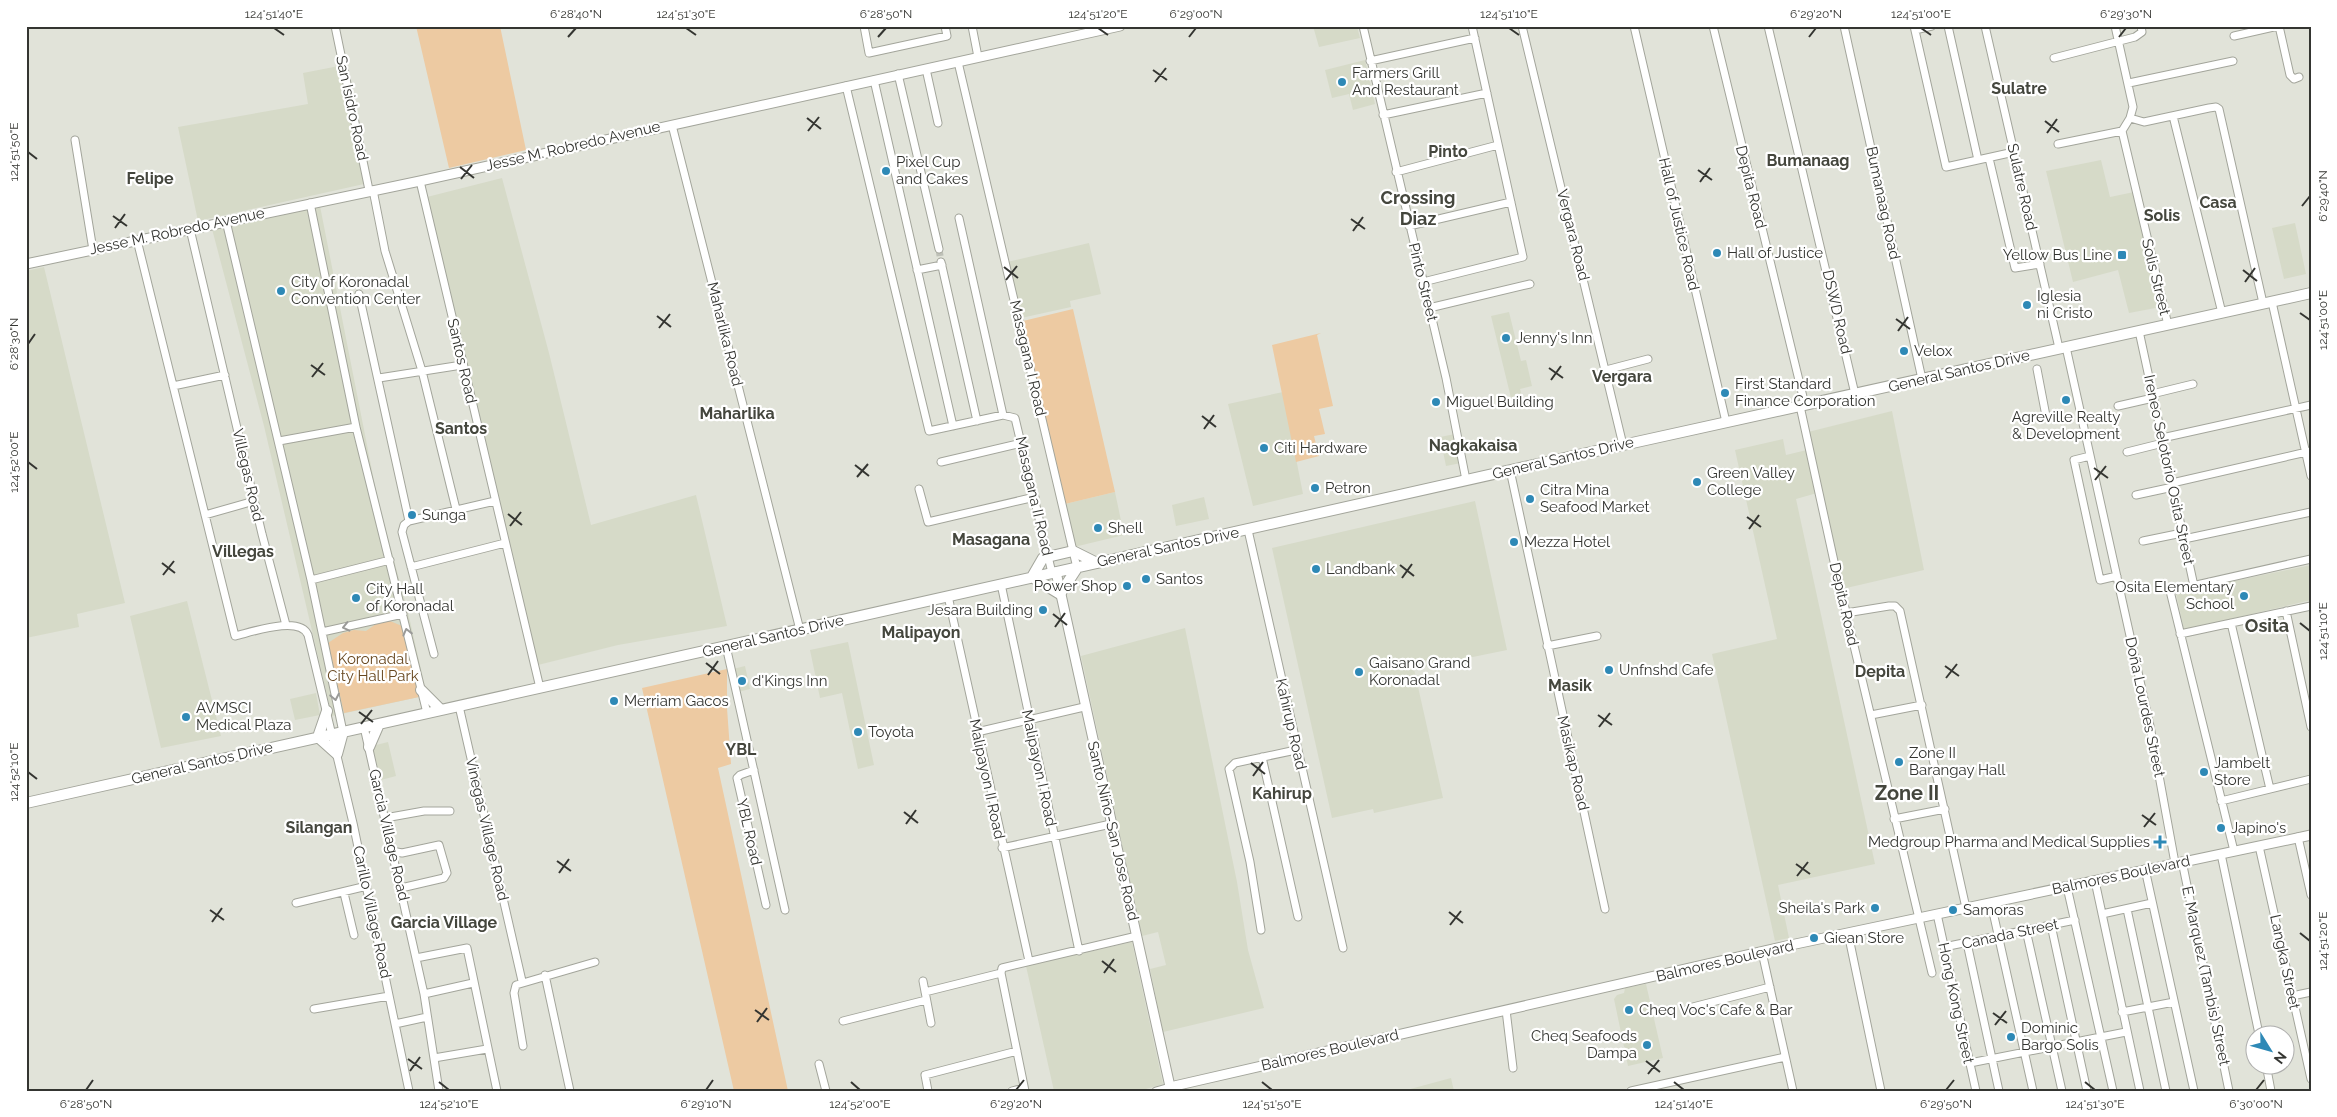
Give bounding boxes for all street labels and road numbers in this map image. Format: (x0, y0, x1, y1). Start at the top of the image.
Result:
street label: San Isidro Road (332, 54, 372, 162)
street label: Jesse M. Robredo Avenue (484, 117, 662, 175)
street label: Sulatre Road (2003, 142, 2041, 232)
street label: Depita Road (1732, 144, 1770, 230)
street label: Bumanaag Road (1862, 145, 1904, 261)
street label: Hall of Justice Road (1655, 156, 1703, 292)
street label: Vergara Road (1553, 187, 1593, 283)
street label: Jesse M. Robredo Avenue (88, 204, 266, 258)
street label: Solis Street (2138, 237, 2174, 317)
street label: Pinto Street (1405, 241, 1441, 323)
street label: DSWD Road (1819, 268, 1855, 356)
street label: Maharlika Road (703, 280, 747, 388)
street label: Masagana I Road (1006, 298, 1050, 418)
street label: Santos Road (443, 317, 481, 405)
street label: General Santos Drive (1887, 346, 2032, 396)
street label: Ireneo Selotorio Osita Street (2140, 373, 2198, 567)
street label: Villegas Road (229, 427, 267, 523)
street label: General Santos Drive (1491, 433, 1636, 483)
street label: Masagana II Road (1011, 434, 1057, 558)
street label: General Santos Drive (1095, 523, 1241, 571)
street label: Depita Road (1826, 561, 1862, 647)
street label: General Santos Drive (701, 611, 846, 661)
street label: Doña Lourdes Street (2121, 635, 2169, 779)
street label: Kahirup Road (1272, 677, 1310, 771)
street label: Malipayon I Road (1018, 708, 1060, 828)
street label: Masikap Road (1553, 714, 1593, 812)
street label: Malipayon II Road (965, 717, 1009, 841)
street label: General Santos Drive (130, 738, 275, 788)
street label: Santo Niño-San Jose Road (1084, 739, 1142, 923)
street label: Vinegas Village Road (462, 756, 512, 902)
street label: Garcia Village Road (365, 767, 413, 903)
street label: YBL Road (733, 797, 765, 867)
street label: Carillo Village Road (349, 844, 395, 980)
street label: Balmores Boulevard (2050, 852, 2192, 898)
street label: E. Marquez (Tambis) Street (2178, 885, 2234, 1067)
street label: Langka Street (2266, 913, 2304, 1011)
street label: Canada Street (1960, 915, 2060, 953)
street label: Balmores Boulevard (1654, 936, 1796, 986)
street label: Hong Kong Street (1934, 941, 1978, 1065)
street label: Balmores Boulevard (1259, 1025, 1401, 1075)

